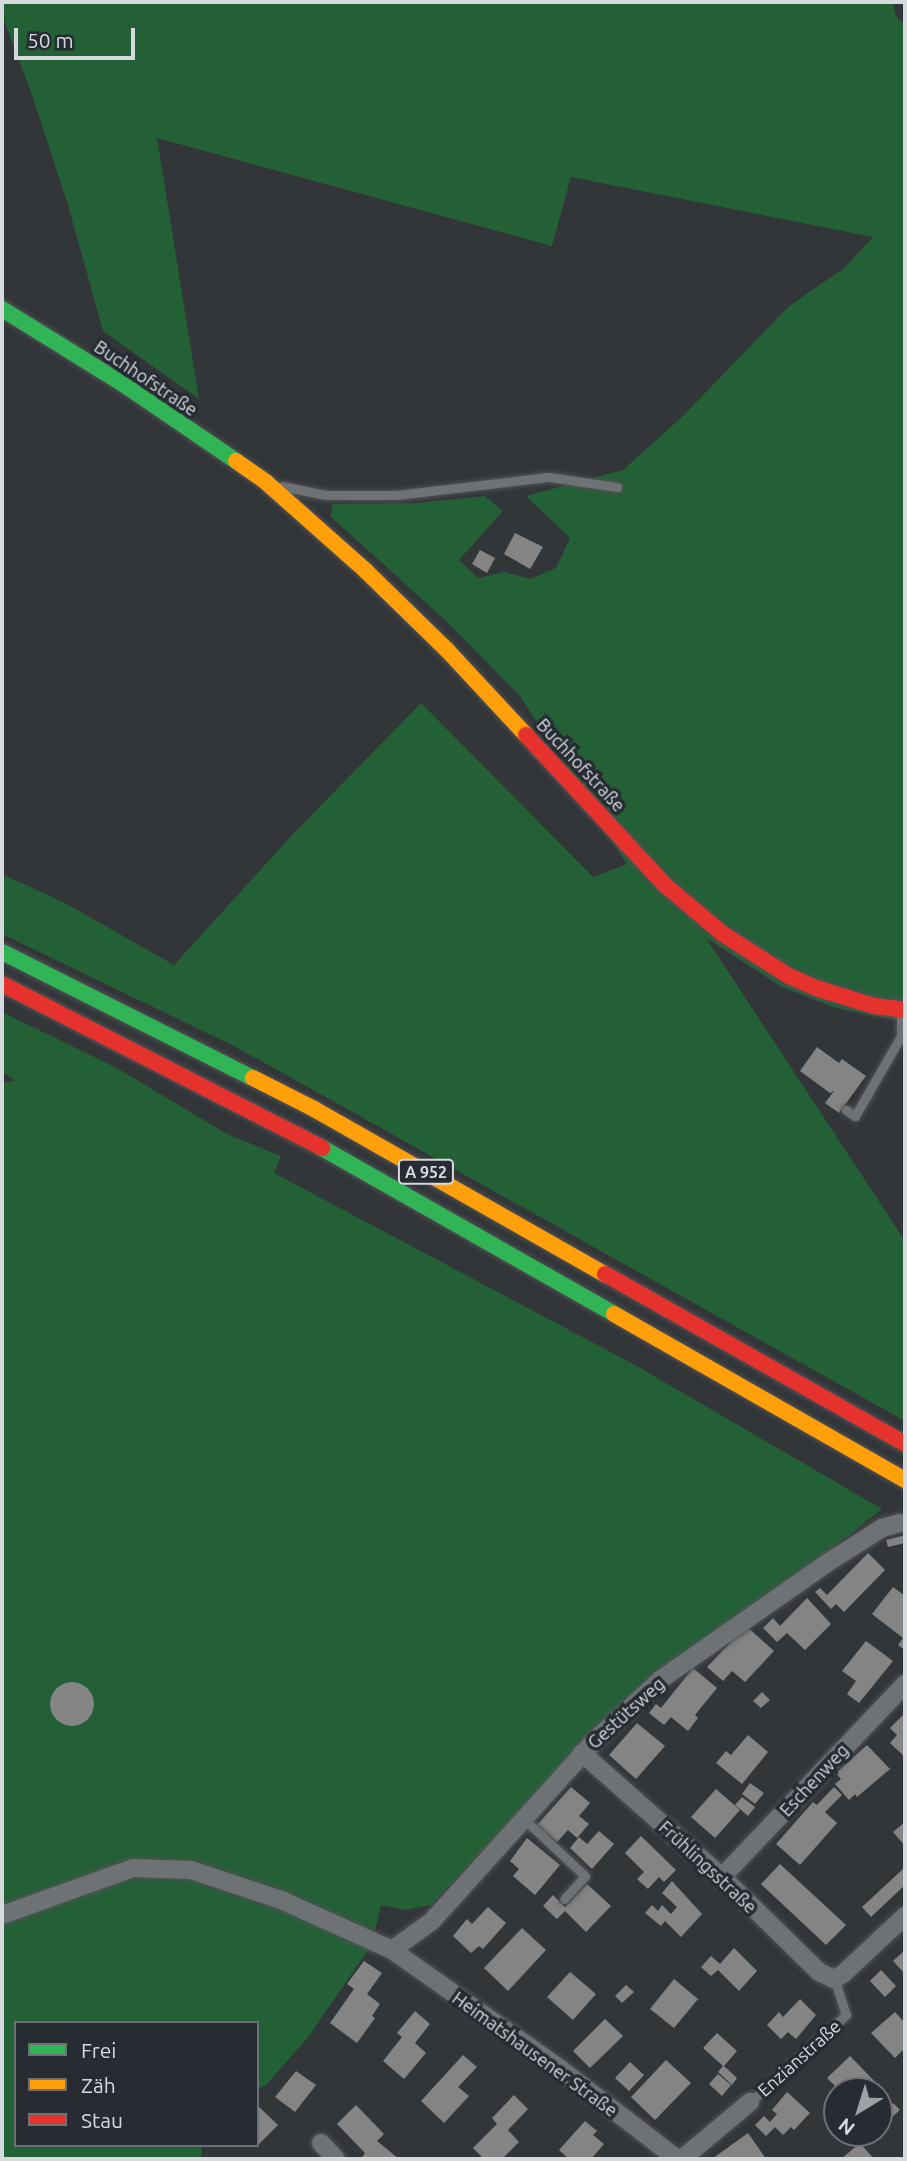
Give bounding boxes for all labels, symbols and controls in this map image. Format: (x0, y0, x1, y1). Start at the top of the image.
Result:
scale bar (18, 14, 138, 58)
text: 50 m (27, 28, 74, 52)
street label: Buchhofstraße (90, 336, 202, 420)
street label: Buchhofstraße (532, 714, 630, 816)
road number: A 952 (396, 1160, 456, 1184)
street label: Gestütsweg (583, 1673, 669, 1753)
street label: Eschenweg (775, 1739, 853, 1821)
street label: Frühlingsstraße (655, 1816, 761, 1918)
street label: Heimatshausener Straße (448, 1987, 622, 2121)
street label: Enzianstraße (753, 2015, 845, 2101)
legend (14, 2021, 259, 2147)
text: Frei (81, 2038, 116, 2062)
text: Zäh (81, 2073, 116, 2097)
north arrow (823, 2077, 893, 2147)
text: Stau (81, 2108, 123, 2132)
text: N (834, 2114, 859, 2140)

